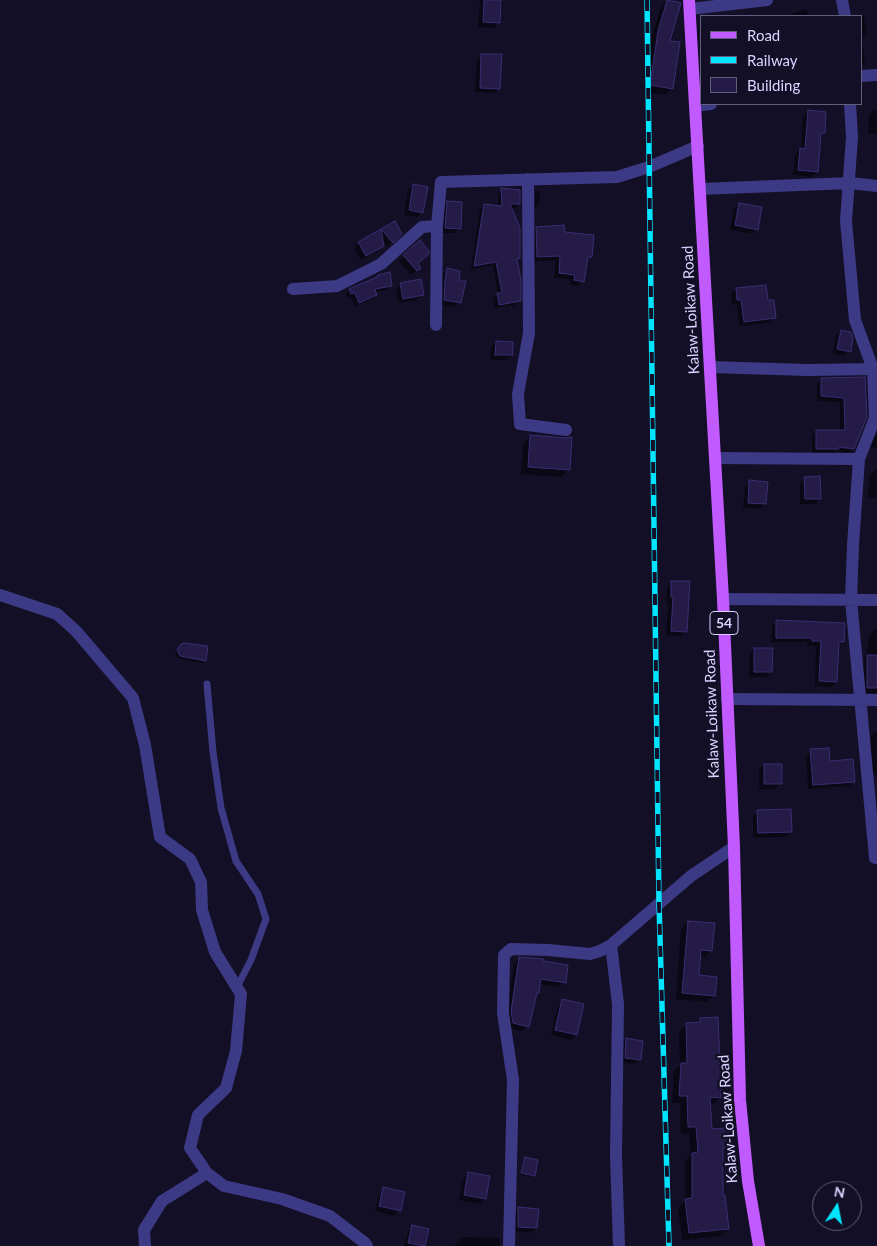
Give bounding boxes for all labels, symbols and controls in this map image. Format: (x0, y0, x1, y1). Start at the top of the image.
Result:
legend (700, 15, 862, 105)
text: Road (747, 26, 780, 44)
text: Railway (747, 51, 798, 69)
text: Building (747, 76, 800, 94)
street label: Kalaw-Loikaw Road (679, 245, 703, 375)
road number: 54 (710, 612, 738, 634)
street label: Kalaw-Loikaw Road (701, 649, 723, 779)
street label: Kalaw-Loikaw Road (715, 1054, 741, 1184)
north arrow (812, 1181, 862, 1231)
text: N (833, 1182, 847, 1201)

